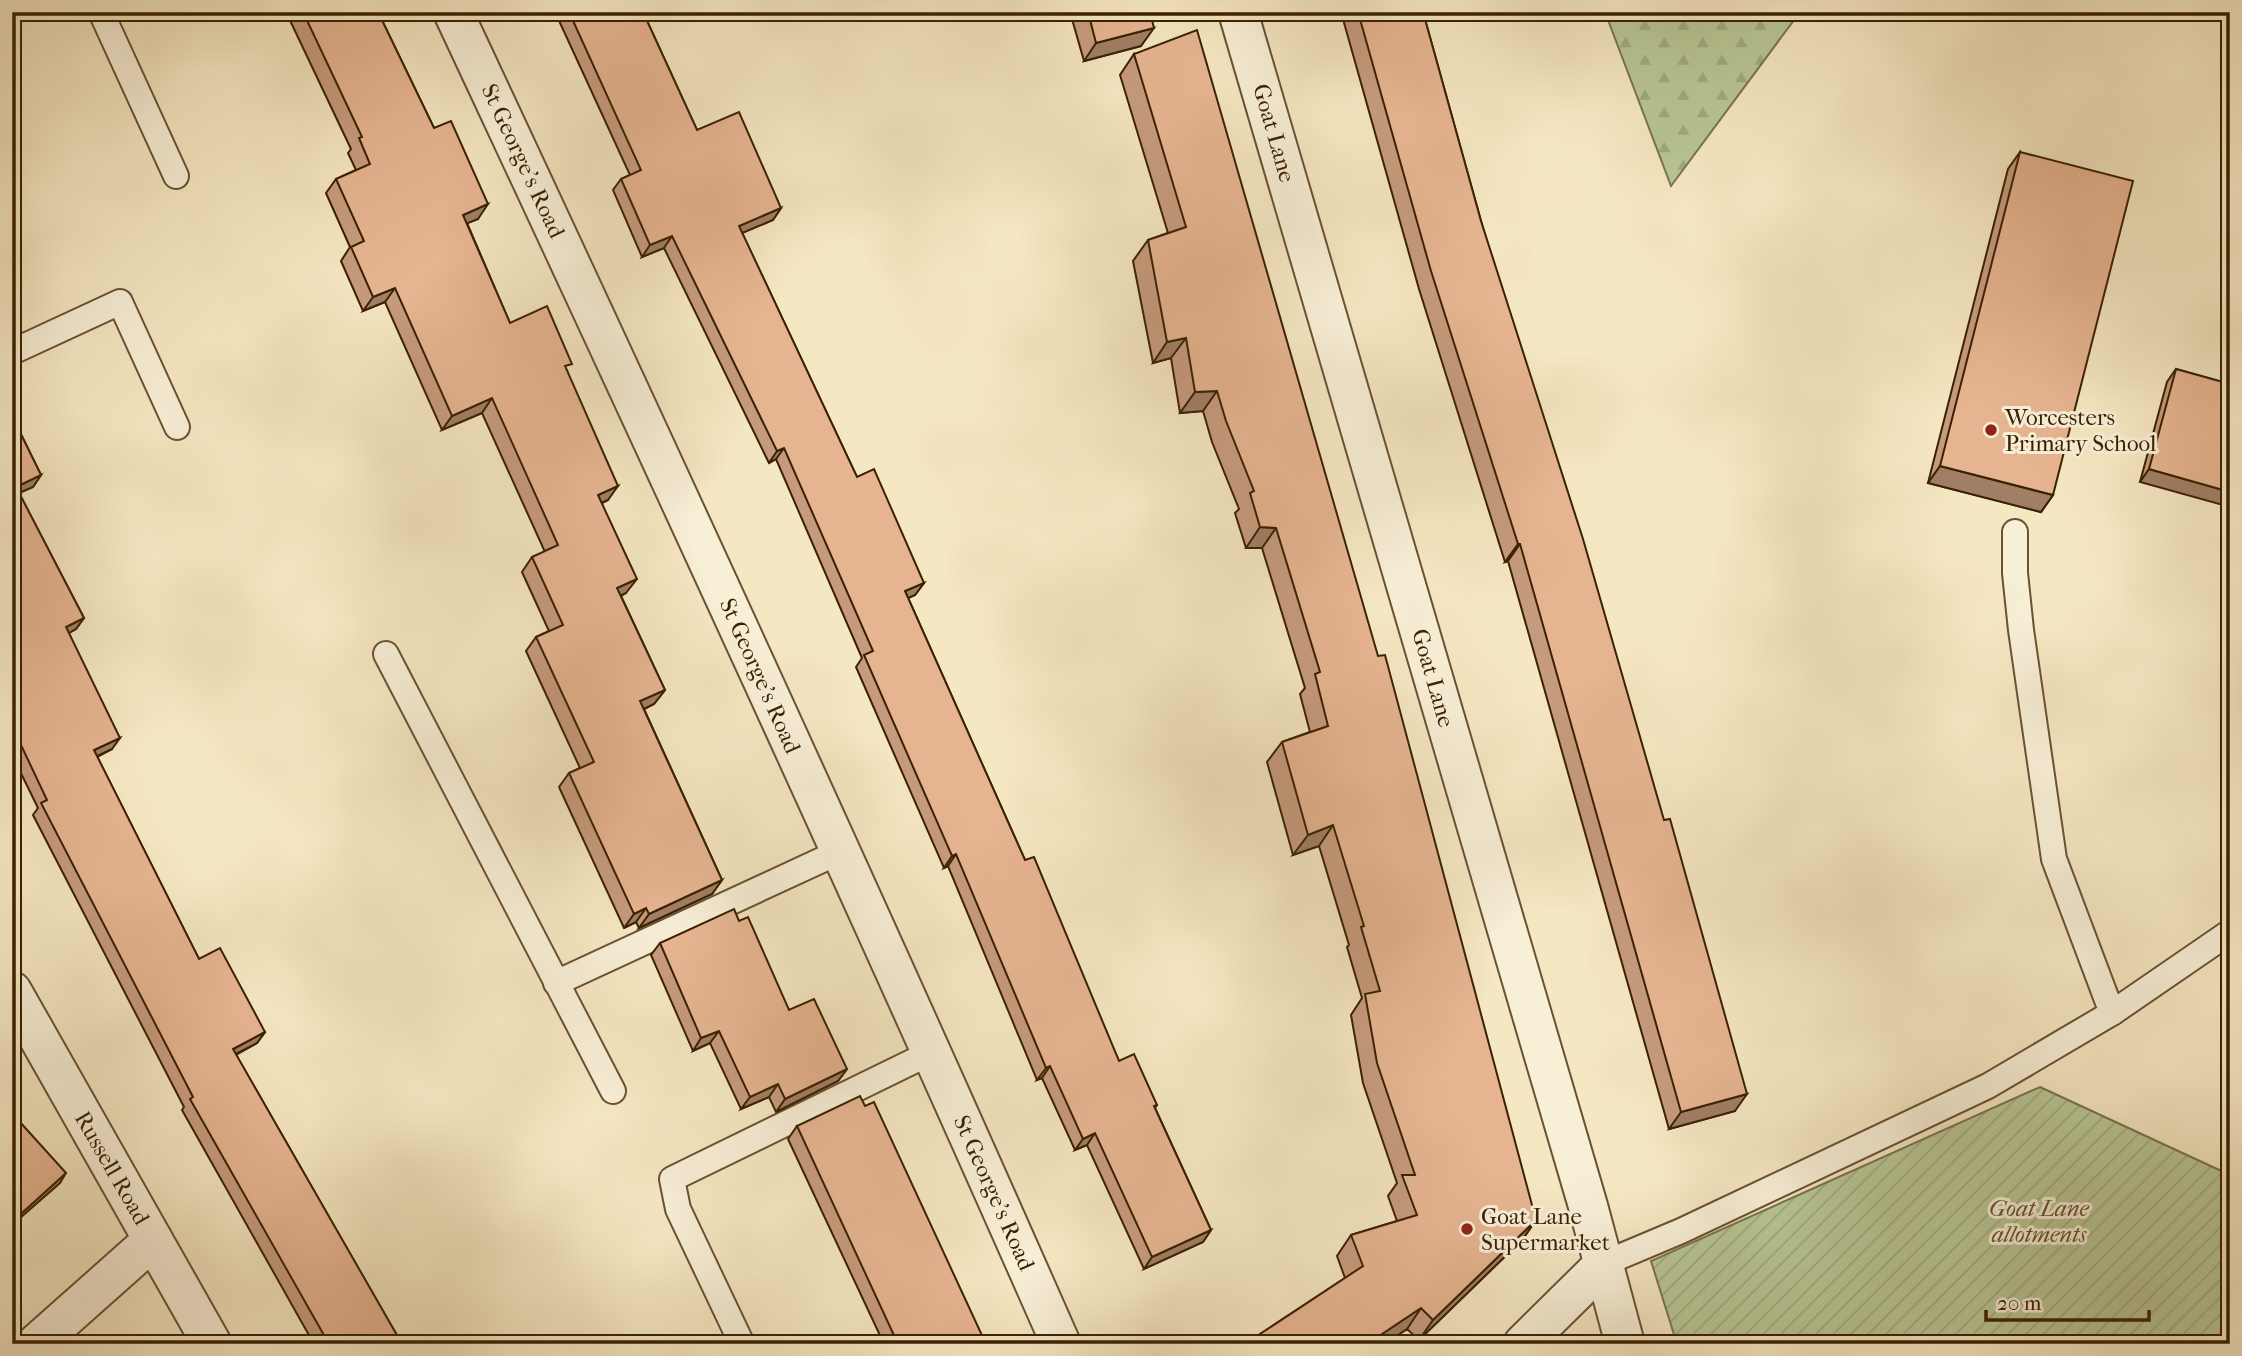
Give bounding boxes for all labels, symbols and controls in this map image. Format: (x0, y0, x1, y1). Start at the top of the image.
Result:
street label: St George's Road (475, 80, 571, 243)
street label: Goat Lane (1247, 81, 1301, 185)
place label: Worcesters Primary School (2004, 404, 2157, 457)
marker: Worcesters Primary School (1983, 422, 1999, 438)
street label: St George's Road (714, 594, 806, 758)
street label: Goat Lane (1406, 626, 1460, 730)
street label: Russell Road (69, 1106, 156, 1230)
street label: St George's Road (948, 1111, 1040, 1275)
park label: Goat Lane allotments (1989, 1195, 2090, 1248)
place label: Goat Lane Supermarket (1481, 1203, 1610, 1256)
marker: Goat Lane Supermarket (1459, 1221, 1475, 1237)
scale bar (1986, 1279, 2149, 1323)
text: 20 m (1997, 1291, 2042, 1315)

